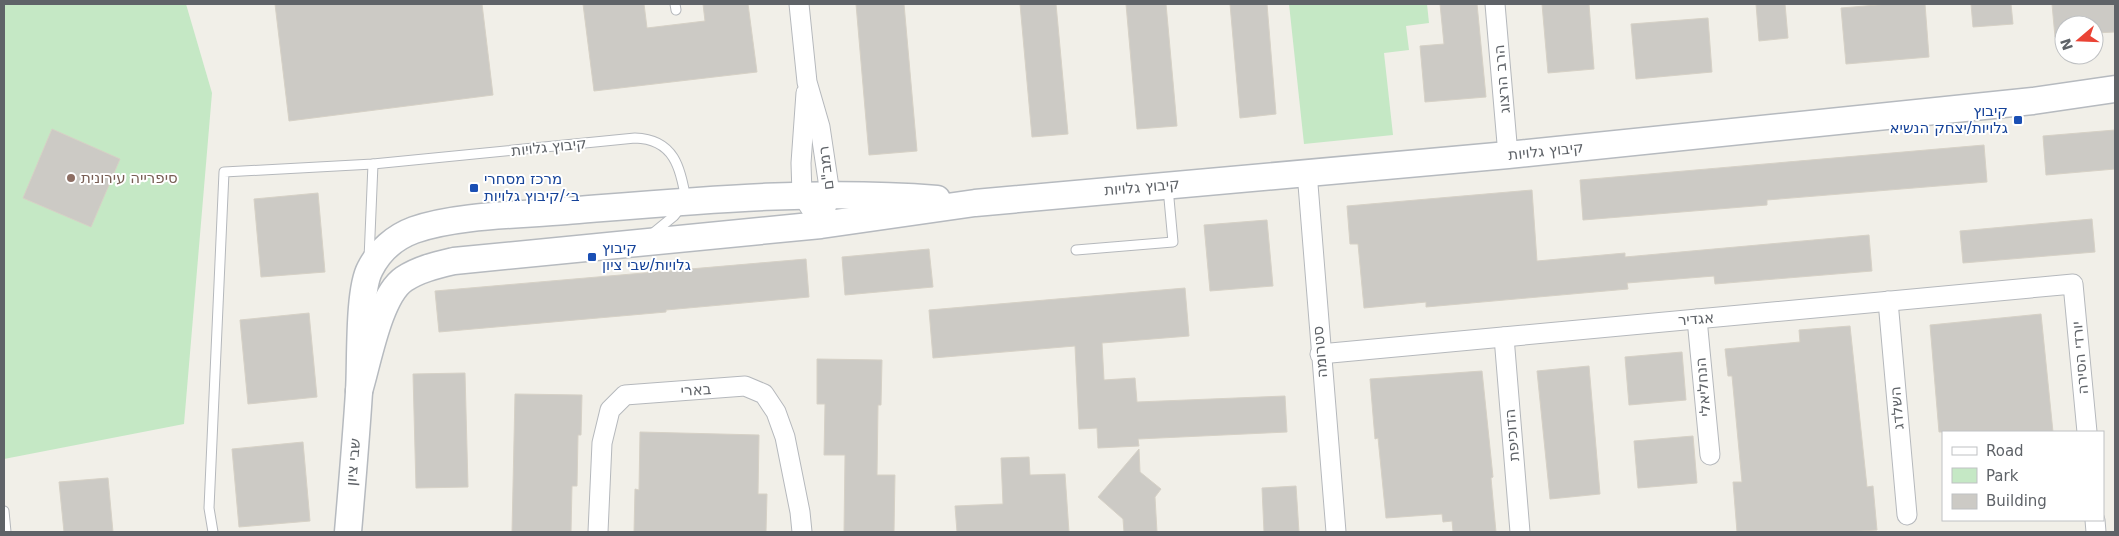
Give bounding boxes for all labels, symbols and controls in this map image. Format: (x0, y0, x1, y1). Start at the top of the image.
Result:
north arrow (2054, 15, 2104, 65)
text: N (2057, 36, 2076, 52)
street label: הרב הרצוג (1490, 44, 1514, 114)
place label: קיבוץ גלויות/יצחק הנשיא (1890, 102, 2008, 137)
marker: קיבוץ גלויות/יצחק הנשיא (2012, 114, 2024, 126)
street label: קיבוץ גלויות (510, 134, 588, 160)
street label: קיבוץ גלויות (1507, 138, 1585, 164)
street label: רמב"ם (814, 145, 838, 191)
place label: סיפרייה עירונית (81, 169, 178, 187)
place label: מרכז מסחרי ב׳/קיבוץ גלויות (484, 170, 580, 205)
marker: סיפרייה עירונית (65, 172, 77, 184)
street label: קיבוץ גלויות (1104, 175, 1180, 199)
marker: מרכז מסחרי ב׳/קיבוץ גלויות (468, 182, 480, 194)
place label: קיבוץ גלויות/שבי ציון (602, 239, 691, 274)
marker: קיבוץ גלויות/שבי ציון (586, 251, 598, 263)
street label: אגדיר (1677, 308, 1715, 330)
street label: יורדי הסירה (2068, 321, 2092, 395)
street label: סטרומה (1309, 325, 1331, 379)
street label: הנחליאלי (1691, 357, 1715, 417)
street label: בארי (680, 380, 712, 400)
street label: השלדג (1886, 386, 1908, 430)
street label: הדוכיפת (1501, 408, 1523, 462)
legend (1942, 431, 2104, 521)
street label: שבי ציון (342, 437, 364, 487)
text: Road (1986, 442, 2024, 460)
text: Park (1986, 467, 2019, 485)
text: Building (1986, 492, 2047, 510)

